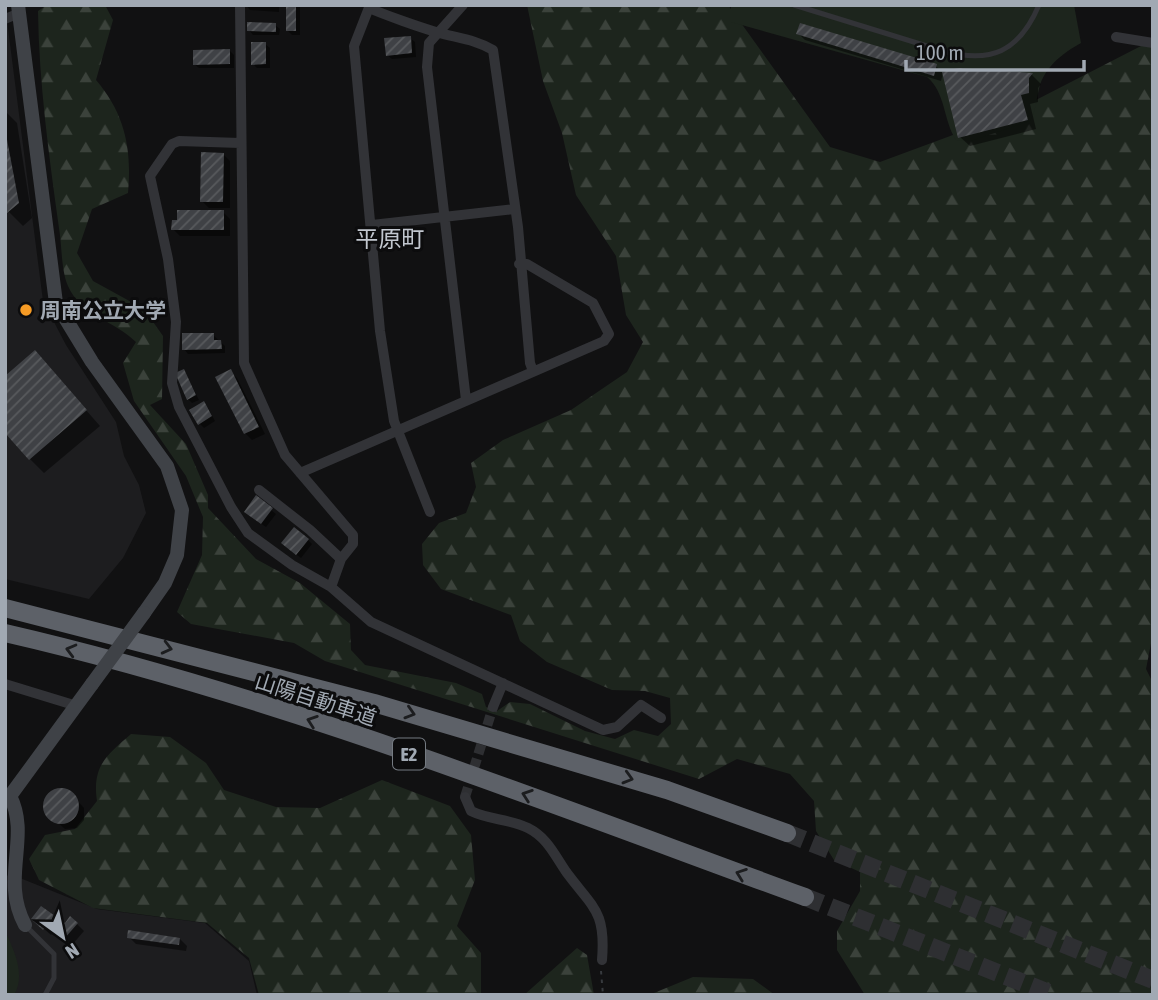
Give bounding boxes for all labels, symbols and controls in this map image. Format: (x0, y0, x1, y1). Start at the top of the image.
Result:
scale bar (906, 28, 1084, 72)
text: 100 m (916, 40, 964, 64)
district label: 平原町 (356, 226, 425, 252)
place label: 周南公立大学 (40, 298, 166, 322)
marker: 周南公立大学 (18, 302, 34, 318)
one-way arrow (161, 640, 173, 654)
one-way arrow (65, 644, 77, 658)
street label: 山陽自動車道 (252, 668, 380, 730)
one-way arrow (404, 705, 416, 720)
one-way arrow (307, 715, 319, 729)
road number: E2 (393, 738, 425, 769)
one-way arrow (622, 770, 634, 785)
one-way arrow (522, 789, 534, 803)
one-way arrow (735, 868, 747, 882)
north arrow (28, 902, 98, 972)
text: N (62, 939, 83, 964)

